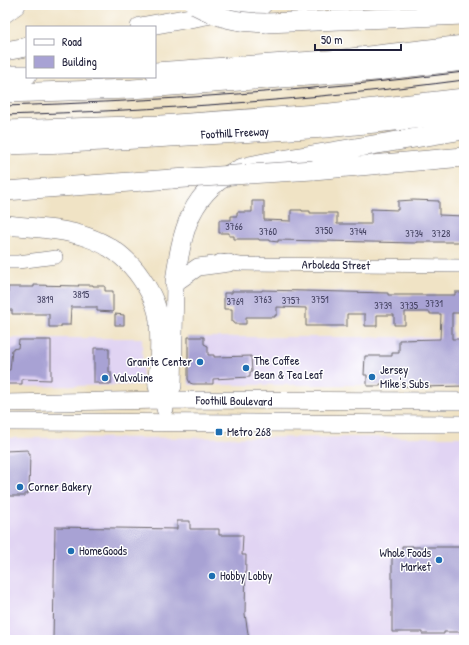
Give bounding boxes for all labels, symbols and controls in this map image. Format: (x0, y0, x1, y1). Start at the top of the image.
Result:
legend (26, 26, 156, 78)
scale bar (315, 26, 401, 52)
text: 50 m (321, 31, 342, 48)
text: Road (62, 33, 82, 50)
text: Building (62, 53, 97, 70)
street label: Foothill Freeway (200, 122, 269, 143)
house number: 3766 (225, 220, 243, 233)
house number: 3750 (315, 224, 334, 237)
house number: 3760 (259, 225, 277, 238)
house number: 3744 (350, 225, 367, 238)
house number: 3734 (405, 227, 423, 240)
house number: 3728 (432, 227, 450, 240)
street label: Arboleda Street (302, 255, 371, 274)
house number: 3815 (73, 288, 90, 301)
house number: 3819 (37, 293, 53, 306)
house number: 3763 (254, 293, 272, 306)
house number: 3751 (311, 293, 329, 306)
house number: 3757 (282, 294, 300, 307)
house number: 3769 (226, 295, 244, 308)
house number: 3731 (425, 297, 443, 310)
house number: 3739 (374, 299, 392, 312)
house number: 3735 (400, 299, 419, 312)
place label: The Coffee Bean & Tea Leaf (254, 352, 324, 383)
place label: Granite Center (127, 353, 192, 370)
marker: Granite Center (195, 357, 205, 367)
place label: Jersey Mike's Subs (380, 361, 429, 392)
marker: The Coffee Bean & Tea Leaf (241, 363, 251, 373)
place label: Valvoline (113, 369, 154, 386)
marker: Jersey Mike's Subs (367, 372, 377, 382)
marker: Valvoline (100, 373, 110, 383)
street label: Foothill Boulevard (195, 391, 273, 410)
place label: Metro 268 (227, 423, 271, 440)
marker: Metro 268 (214, 427, 224, 437)
place label: Corner Bakery (28, 478, 92, 495)
marker: Corner Bakery (15, 482, 25, 492)
place label: HomeGoods (79, 542, 128, 559)
place label: Whole Foods Market (380, 544, 432, 575)
marker: HomeGoods (66, 546, 76, 556)
marker: Whole Foods Market (434, 555, 444, 565)
place label: Hobby Lobby (220, 567, 272, 584)
marker: Hobby Lobby (207, 571, 217, 581)

